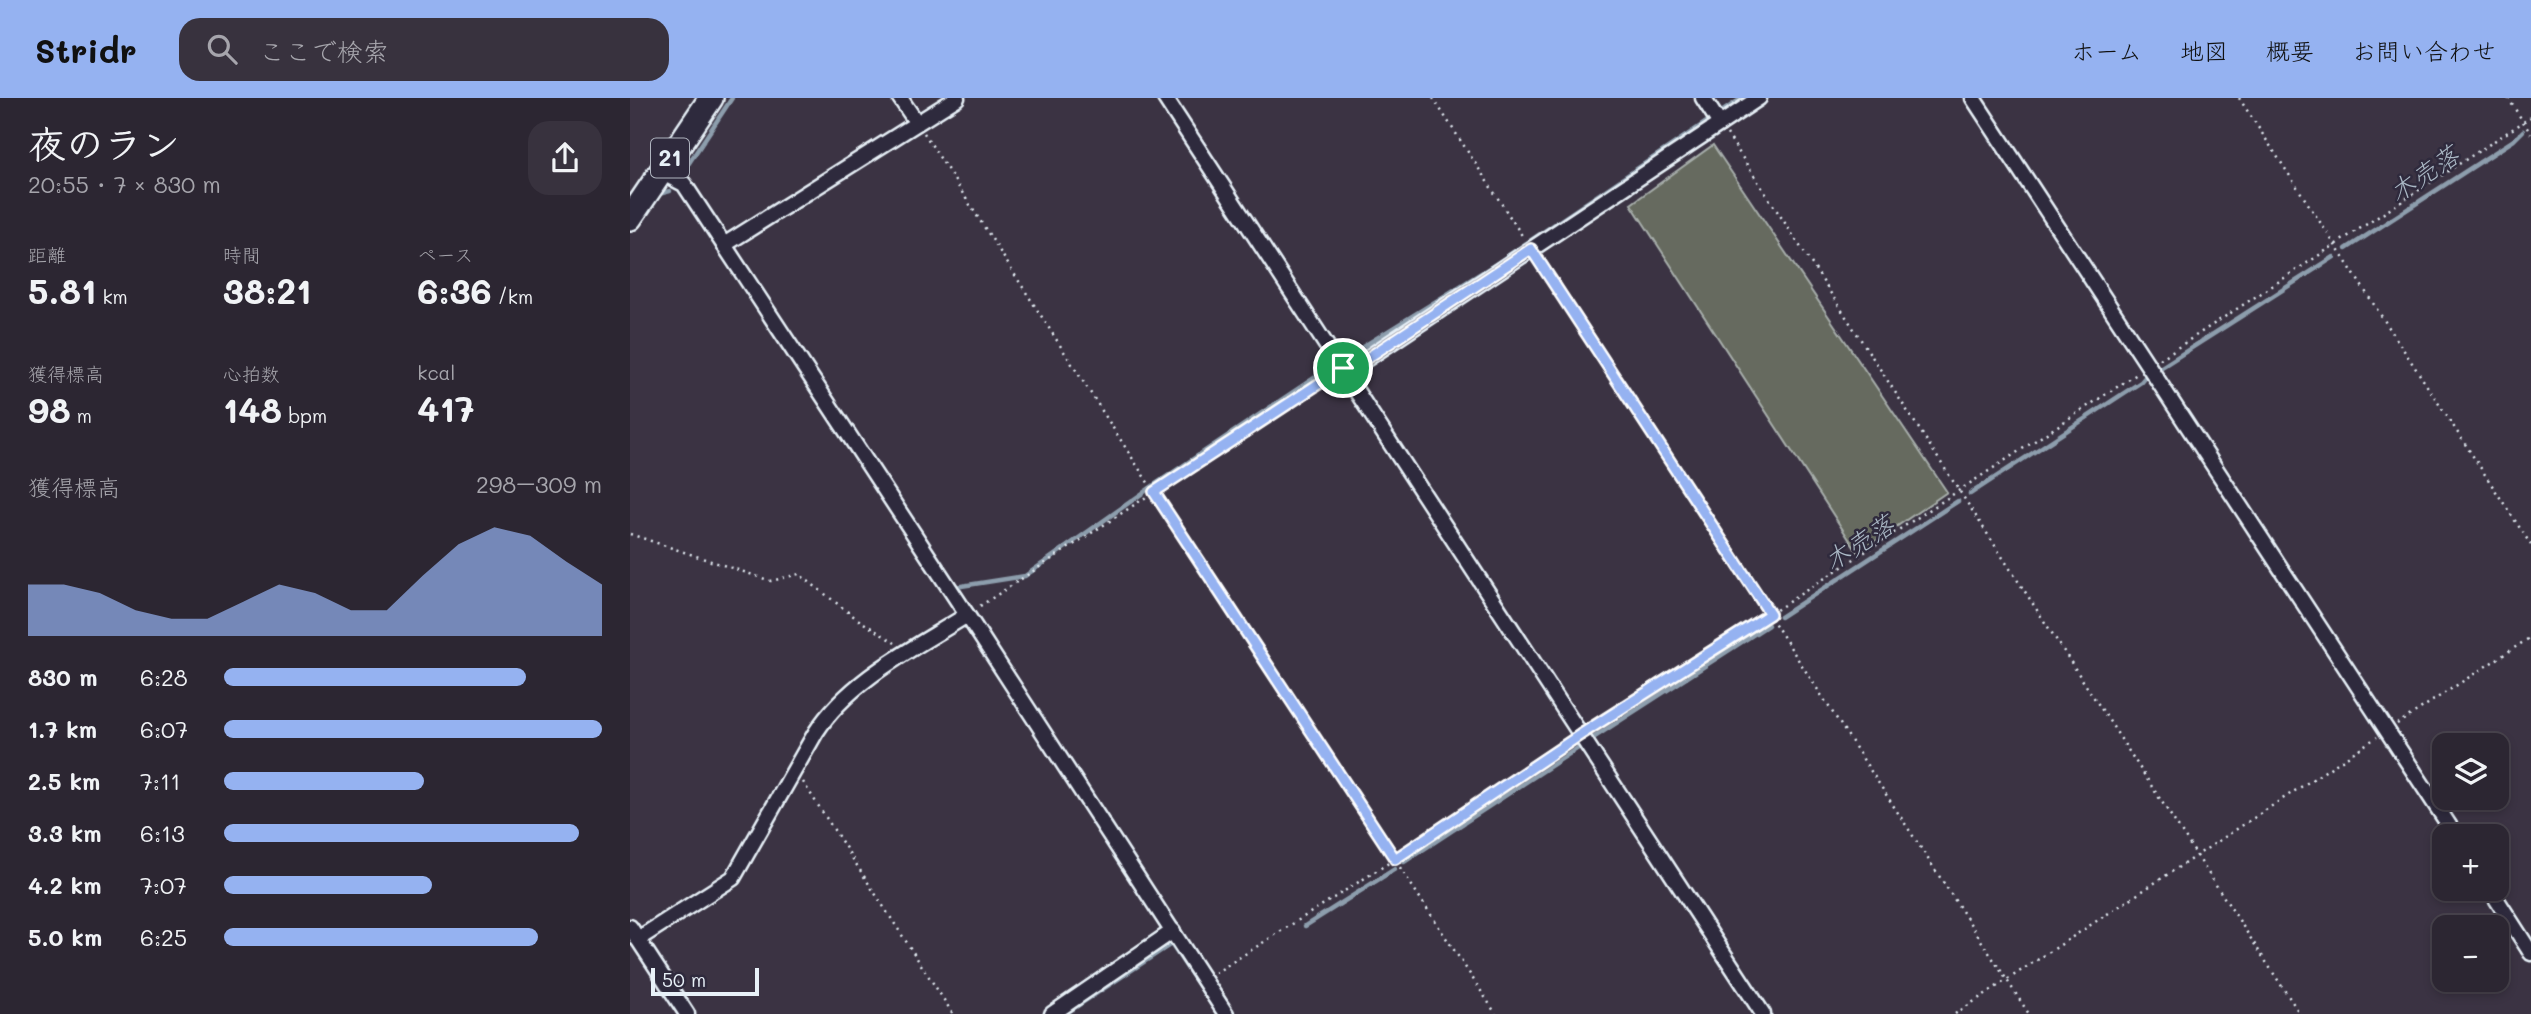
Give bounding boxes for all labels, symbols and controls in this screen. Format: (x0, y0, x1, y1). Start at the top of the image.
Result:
search box (179, 18, 669, 81)
text: Stridr (35, 28, 137, 71)
icon: search (203, 30, 241, 68)
text: ここで検索 (259, 34, 389, 68)
text: ホーム (2071, 35, 2142, 66)
text: 地図 (2180, 35, 2228, 66)
text: 概要 (2266, 35, 2314, 66)
text: お問い合わせ (2352, 35, 2496, 66)
text: 夜のラン (28, 118, 180, 168)
button: share (528, 121, 602, 195)
water label: 木売落 (2382, 136, 2467, 209)
road number: 21 (651, 138, 689, 178)
text: 20:55 · 7 × 830 m (28, 169, 221, 199)
text: 距離 (28, 242, 66, 267)
text: 時間 (223, 242, 261, 267)
text: ペース (417, 242, 473, 267)
text: 5.81 (28, 267, 96, 313)
text: 38:21 (223, 267, 312, 313)
text: 6:36 (417, 267, 492, 313)
text: km (96, 284, 128, 309)
text: /km (492, 284, 533, 309)
pin (1313, 338, 1373, 398)
icon: arrive (1324, 349, 1362, 387)
text: kcal (417, 360, 455, 385)
text: 獲得標高 (28, 361, 104, 386)
text: 心拍数 (223, 361, 280, 386)
text: 417 (417, 385, 475, 431)
text: 98 (28, 386, 71, 432)
text: 148 (223, 386, 282, 432)
text: m (71, 403, 92, 428)
text: bpm (282, 403, 327, 428)
text: 298–309 m (476, 469, 602, 499)
text: 獲得標高 (28, 472, 120, 502)
water label: 木売落 (1816, 506, 1902, 578)
text: 830 m (28, 662, 97, 692)
text: 6:28 (140, 662, 188, 692)
text: 1.7 km (28, 714, 97, 744)
text: 6:07 (140, 714, 188, 744)
map controls (2432, 733, 2509, 992)
button: layers (2432, 733, 2509, 810)
text: 2.5 km (28, 766, 100, 796)
text: 7:11 (140, 766, 180, 796)
text: 3.3 km (28, 818, 102, 848)
text: 6:13 (140, 818, 185, 848)
button: + (2432, 824, 2509, 901)
text: 4.2 km (28, 870, 101, 900)
text: 7:07 (140, 870, 187, 900)
button: − (2432, 915, 2509, 992)
text: 5.0 km (28, 922, 102, 952)
text: 6:25 (140, 922, 187, 952)
scale bar (651, 965, 760, 997)
text: 50 m (662, 967, 706, 992)

